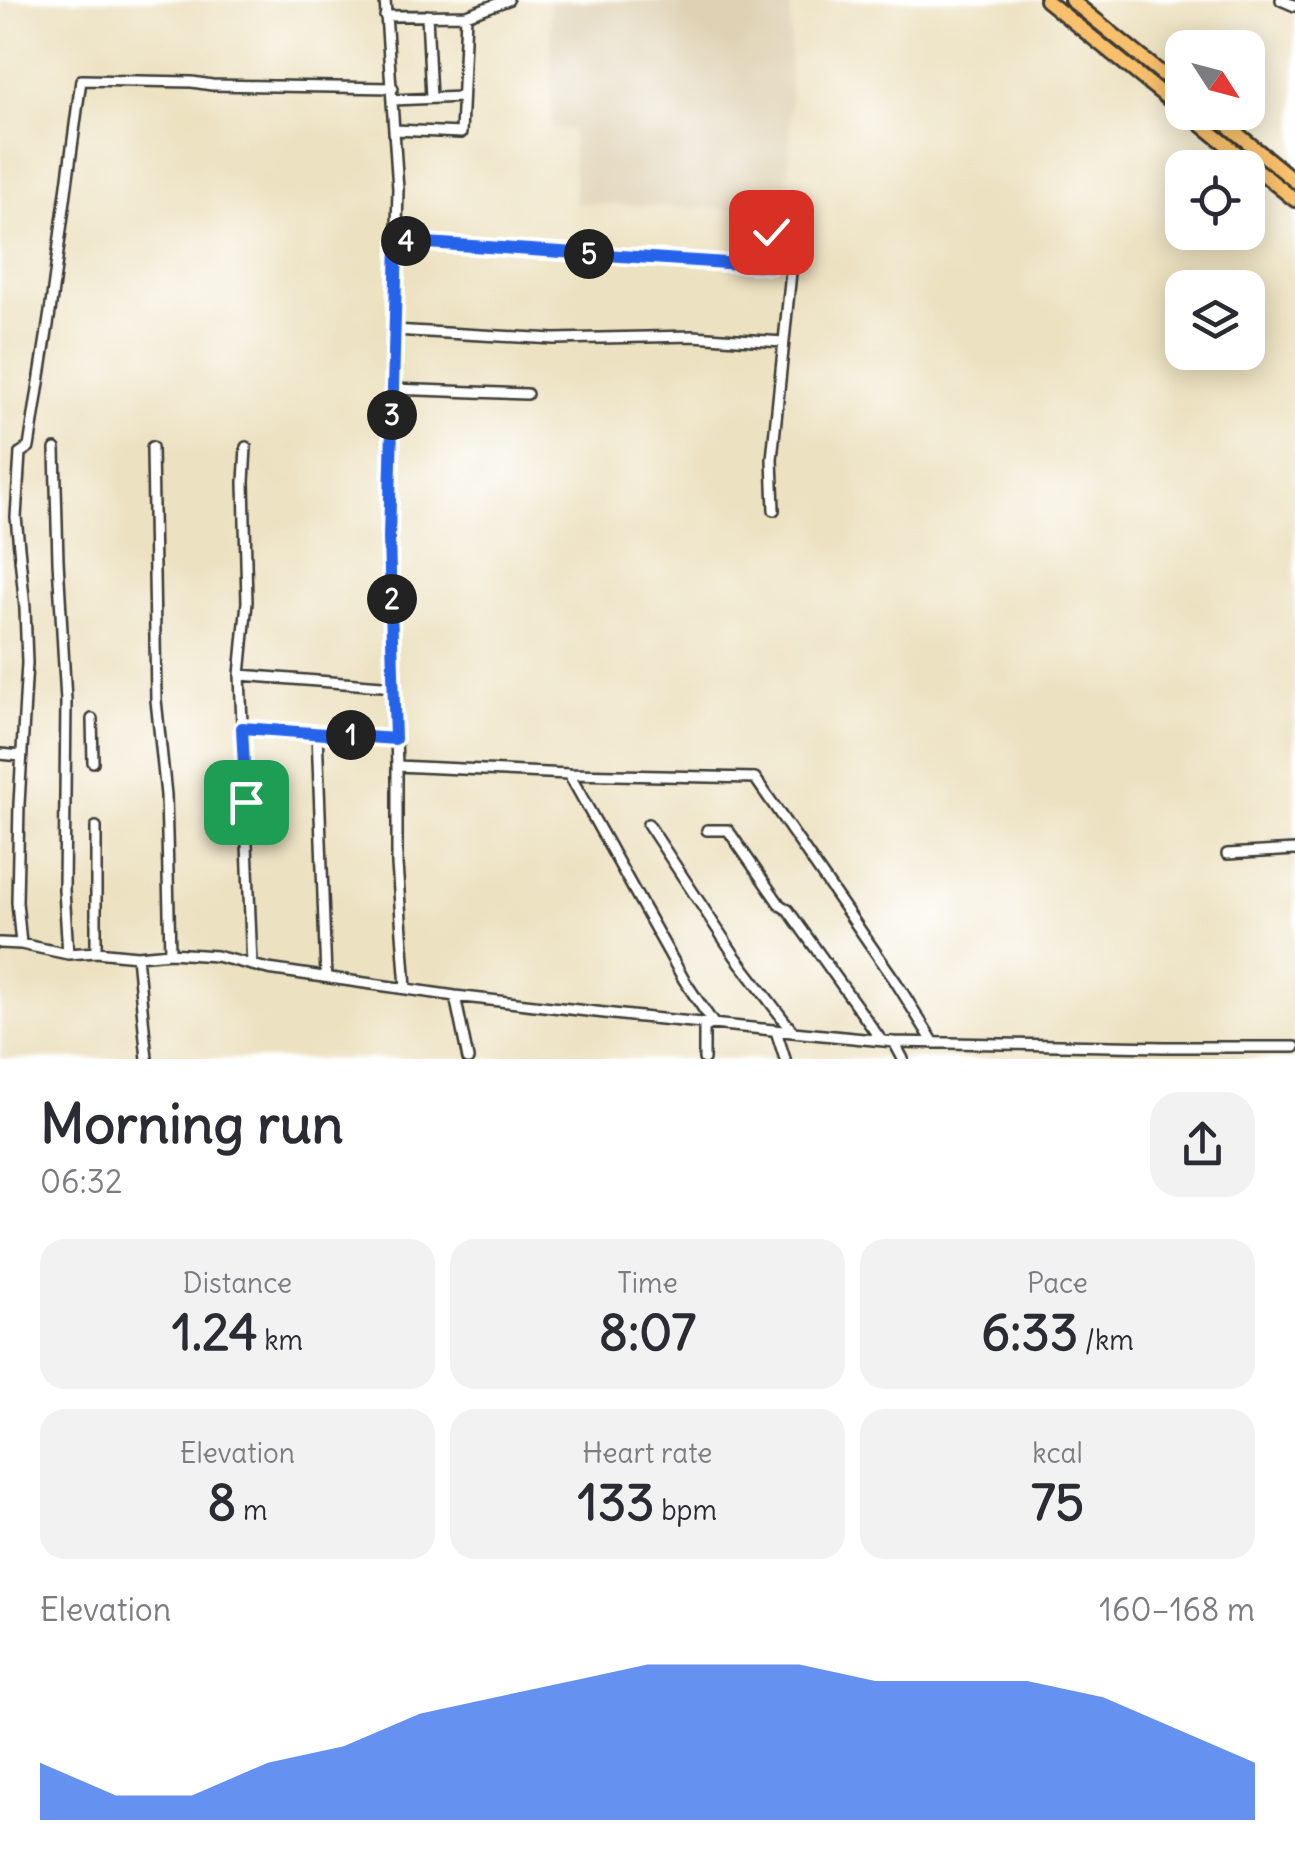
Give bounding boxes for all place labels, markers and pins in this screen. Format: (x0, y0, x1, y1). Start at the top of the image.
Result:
pin (729, 190, 814, 275)
pin: 4 (381, 216, 431, 266)
pin: 5 (564, 229, 614, 279)
pin: 3 (367, 390, 417, 440)
pin: 2 (367, 574, 417, 624)
pin: 1 (326, 710, 376, 760)
pin (204, 760, 289, 845)

